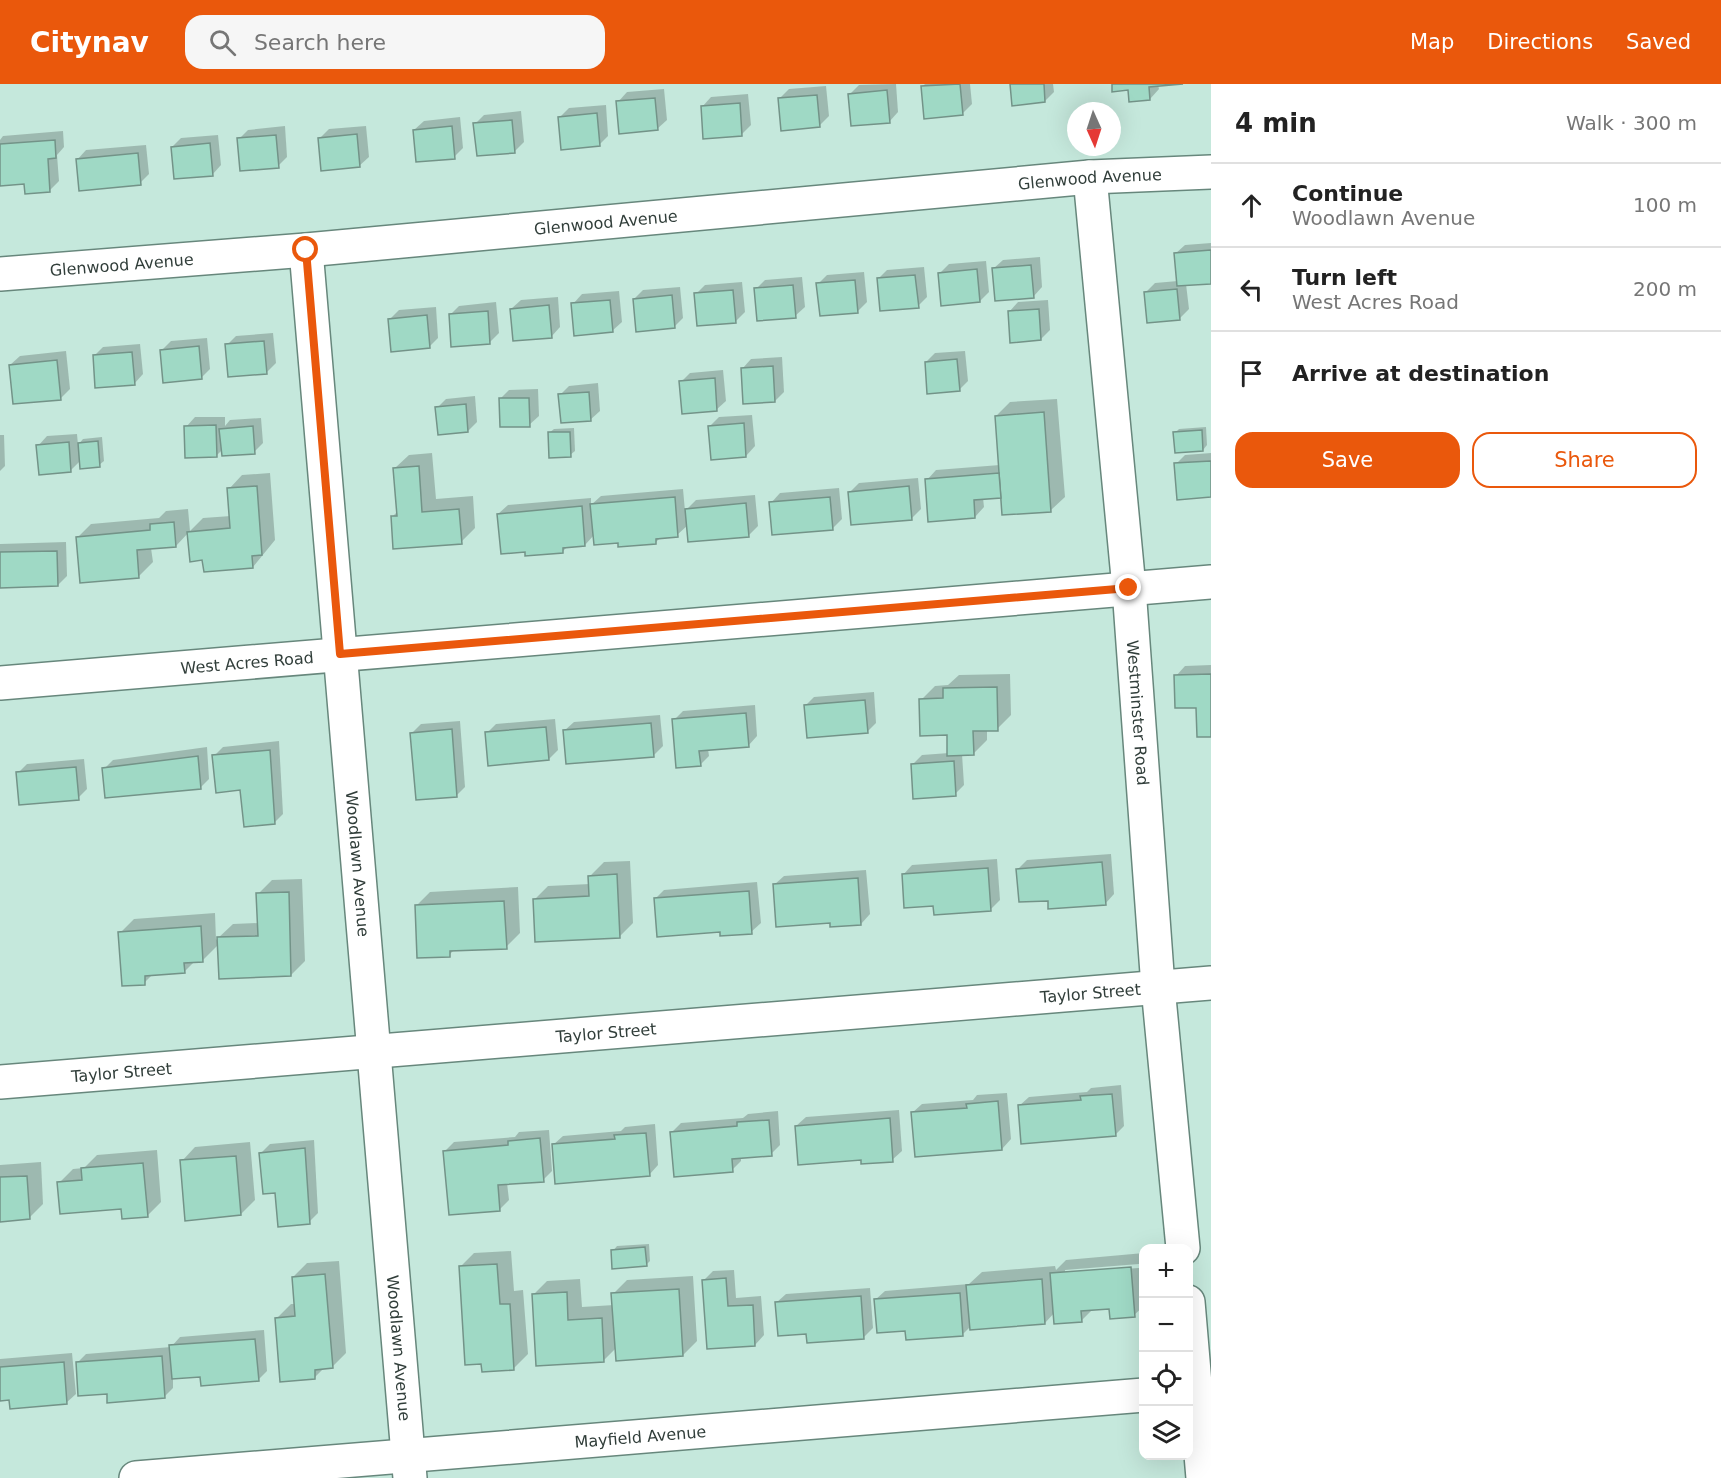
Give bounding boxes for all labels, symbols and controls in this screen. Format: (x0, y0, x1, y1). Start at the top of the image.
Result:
search box (185, 15, 605, 69)
text: Citynav (30, 26, 149, 59)
icon: search (206, 26, 239, 59)
text: Search here (254, 30, 386, 55)
text: Map (1410, 30, 1454, 54)
text: Directions (1487, 30, 1593, 54)
text: Saved (1626, 30, 1691, 54)
north arrow (1067, 102, 1121, 156)
text: 4 min (1235, 108, 1317, 138)
text: Walk · 300 m (1566, 111, 1697, 135)
street label: Glenwood Avenue (1017, 165, 1162, 193)
text: Continue (1292, 181, 1403, 206)
icon: ahead (1235, 189, 1268, 222)
text: 100 m (1633, 193, 1697, 217)
street label: Glenwood Avenue (533, 206, 678, 238)
text: Woodlawn Avenue (1292, 206, 1475, 230)
route start (292, 236, 318, 262)
street label: Glenwood Avenue (49, 249, 194, 280)
text: Turn left (1292, 265, 1397, 290)
icon: left (1235, 273, 1268, 306)
text: 200 m (1633, 277, 1697, 301)
text: West Acres Road (1292, 290, 1459, 314)
icon: arrive (1235, 357, 1268, 390)
text: Arrive at destination (1292, 361, 1549, 386)
button: Save (1235, 432, 1460, 488)
button: Share (1472, 432, 1697, 488)
route end (1115, 574, 1141, 600)
street label: Westminster Road (1123, 639, 1153, 786)
street label: West Acres Road (180, 647, 315, 677)
street label: Woodlawn Avenue (342, 790, 374, 938)
street label: Taylor Street (1038, 979, 1141, 1007)
street label: Taylor Street (554, 1019, 657, 1046)
street label: Taylor Street (70, 1058, 173, 1086)
map controls (1139, 1244, 1193, 1460)
button: + (1139, 1244, 1193, 1298)
street label: Woodlawn Avenue (383, 1274, 415, 1422)
button: − (1139, 1298, 1193, 1352)
button: locate (1139, 1352, 1193, 1406)
button: layers (1139, 1406, 1193, 1460)
street label: Mayfield Avenue (574, 1422, 707, 1451)

